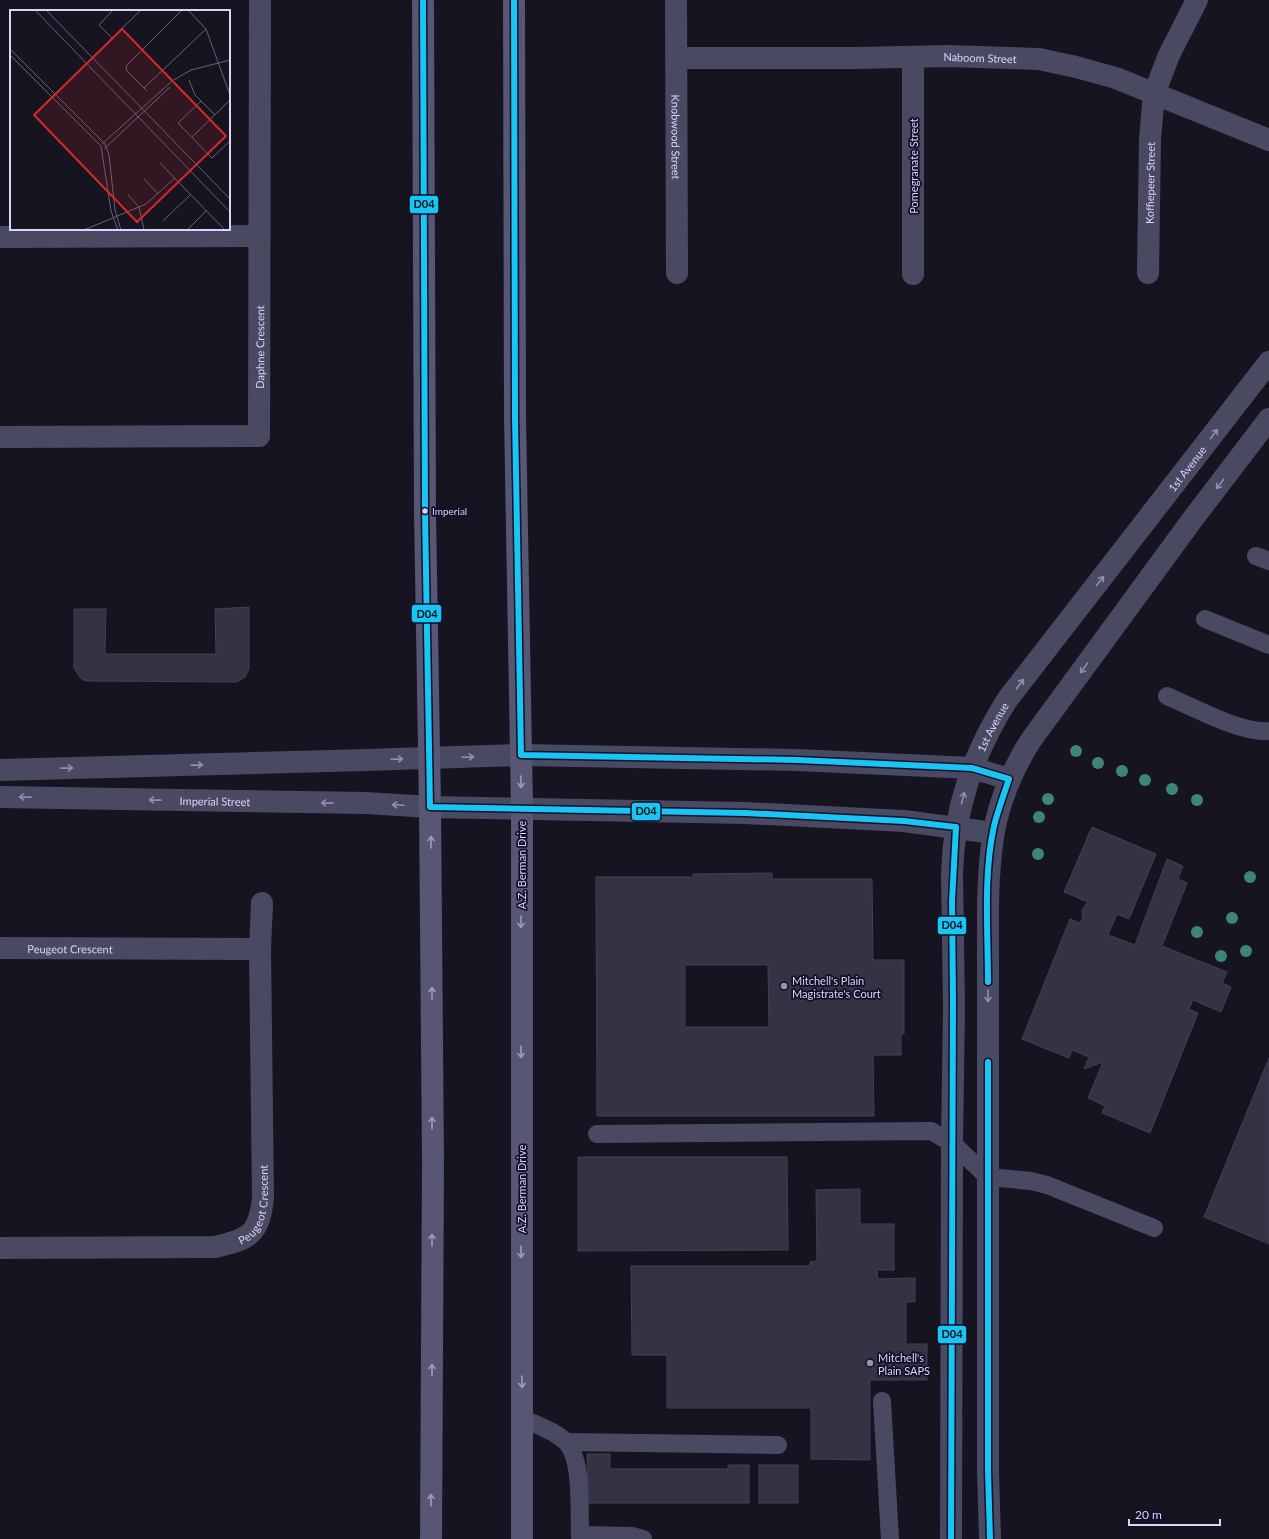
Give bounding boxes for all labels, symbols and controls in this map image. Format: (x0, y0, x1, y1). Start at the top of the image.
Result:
inset map (10, 10, 230, 230)
street label: Naboom Street (943, 49, 1017, 65)
street label: Knobwood Street (670, 95, 683, 180)
street label: Pomegranate Street (907, 118, 920, 214)
street label: Koffiepeer Street (1142, 142, 1156, 224)
line badge: D04 (409, 195, 439, 214)
text: D04 (413, 197, 435, 210)
street label: Daphne Crescent (253, 305, 266, 389)
one-way arrow (1209, 428, 1218, 439)
street label: 1st Avenue (1165, 443, 1208, 494)
one-way arrow (1215, 478, 1224, 489)
place label: Imperial (432, 505, 467, 517)
marker: Imperial (420, 506, 430, 516)
one-way arrow (1096, 576, 1104, 587)
line badge: D04 (411, 604, 442, 623)
text: D04 (416, 607, 438, 620)
one-way arrow (1080, 663, 1088, 674)
one-way arrow (1016, 678, 1024, 689)
street label: 1st Avenue (974, 700, 1011, 754)
one-way arrow (461, 753, 474, 760)
one-way arrow (390, 755, 403, 763)
one-way arrow (190, 761, 203, 768)
one-way arrow (60, 764, 73, 772)
one-way arrow (517, 775, 525, 788)
one-way arrow (959, 791, 967, 804)
one-way arrow (19, 793, 32, 801)
street label: Imperial Street (180, 793, 250, 808)
one-way arrow (149, 796, 162, 803)
one-way arrow (321, 799, 334, 806)
one-way arrow (392, 801, 405, 809)
line badge: D04 (631, 802, 661, 821)
text: D04 (635, 804, 657, 817)
street label: A.Z. Berman Drive (515, 821, 528, 909)
one-way arrow (427, 836, 435, 849)
one-way arrow (517, 915, 525, 928)
line badge: D04 (937, 916, 967, 935)
text: D04 (941, 918, 963, 931)
street label: Peugeot Crescent (27, 942, 113, 955)
place label: Mitchell's Plain Magistrate's Court (792, 974, 881, 1000)
marker: Mitchell's Plain Magistrate's Court (779, 981, 789, 991)
one-way arrow (428, 987, 435, 1000)
one-way arrow (984, 989, 992, 1002)
one-way arrow (517, 1045, 525, 1058)
one-way arrow (428, 1117, 436, 1130)
street label: A.Z. Berman Drive (515, 1145, 528, 1233)
street label: Peugeot Crescent (236, 1165, 270, 1246)
one-way arrow (428, 1234, 436, 1247)
one-way arrow (517, 1245, 525, 1258)
line badge: D04 (937, 1325, 967, 1344)
text: D04 (941, 1327, 963, 1340)
place label: Mitchell's Plain SAPS (878, 1351, 930, 1377)
marker: Mitchell's Plain SAPS (865, 1358, 875, 1368)
one-way arrow (428, 1364, 436, 1377)
one-way arrow (518, 1375, 526, 1388)
one-way arrow (427, 1494, 435, 1507)
scale bar (1129, 1501, 1220, 1527)
text: 20 m (1135, 1507, 1162, 1522)

